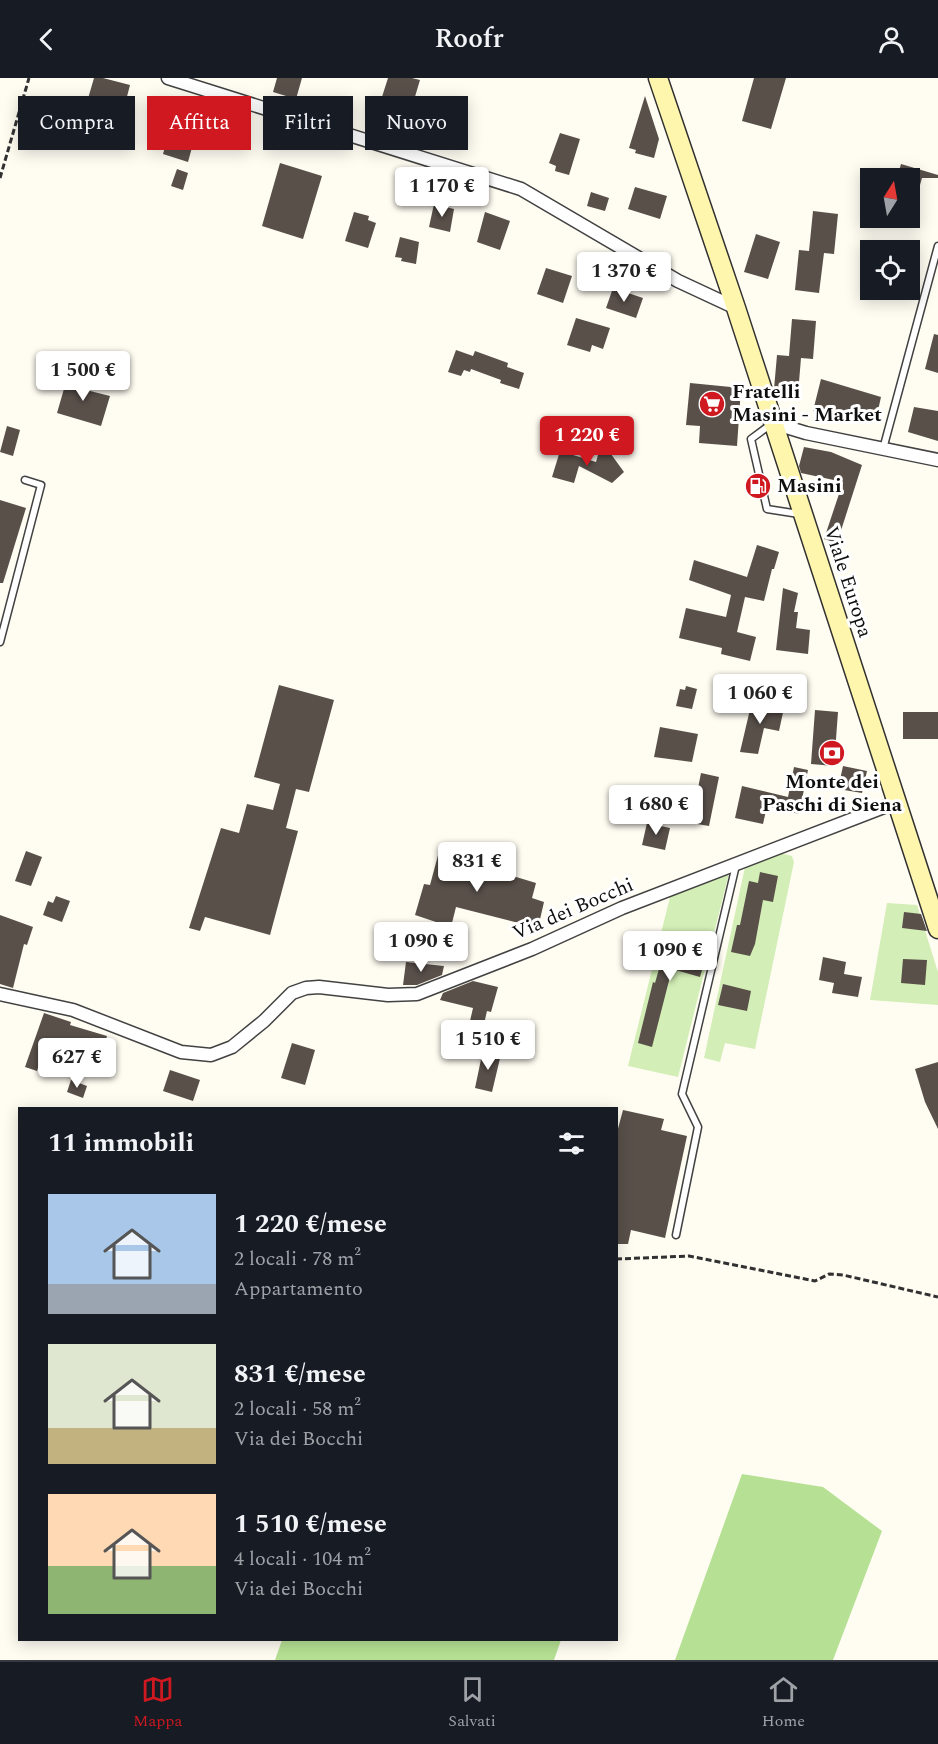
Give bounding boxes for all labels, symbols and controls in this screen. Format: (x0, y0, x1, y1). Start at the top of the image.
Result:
text: Roofr (434, 18, 504, 60)
icon: back (30, 23, 63, 56)
icon: person (875, 23, 908, 56)
chip: Compra (18, 96, 135, 150)
chip: Affitta (147, 96, 251, 150)
chip: Filtri (263, 96, 353, 150)
chip: Nuovo (365, 96, 468, 150)
pin: 1 170 € (387, 167, 497, 218)
north arrow (860, 168, 920, 228)
map controls (860, 168, 920, 300)
text: 1 170 € (409, 171, 475, 201)
button: locate (860, 240, 920, 300)
pin: 1 370 € (569, 252, 679, 303)
text: 1 370 € (591, 256, 657, 286)
pin: 1 500 € (28, 351, 138, 402)
text: 1 500 € (50, 355, 116, 385)
place label: Fratelli Masini - Market (732, 377, 882, 430)
supermarket icon: Fratelli Masini - Market (697, 389, 727, 419)
pin: 1 220 € (532, 416, 642, 467)
text: 1 220 € (554, 420, 620, 450)
fuel station icon: Masini (743, 471, 773, 501)
place label: Masini (777, 471, 842, 501)
street label: Viale Europa (816, 522, 880, 642)
pin: 1 060 € (705, 674, 815, 725)
text: 1 060 € (727, 678, 793, 708)
bank icon: Monte dei Paschi di Siena (817, 738, 847, 768)
place label: Monte dei Paschi di Siena (762, 767, 903, 820)
pin: 1 680 € (601, 785, 711, 836)
text: 1 680 € (623, 789, 689, 819)
pin: 831 € (435, 842, 519, 893)
text: 831 € (452, 846, 502, 876)
street label: Via dei Bocchi (508, 870, 638, 948)
pin: 1 090 € (366, 922, 476, 973)
text: 1 090 € (388, 926, 454, 956)
pin: 1 090 € (615, 931, 725, 982)
text: 1 090 € (637, 935, 703, 965)
pin: 1 510 € (433, 1020, 543, 1071)
text: 1 510 € (455, 1024, 521, 1054)
pin: 627 € (35, 1038, 119, 1089)
text: 627 € (52, 1042, 102, 1072)
text: 11 immobili (48, 1123, 194, 1163)
icon: filters (555, 1127, 588, 1160)
text: 1 220 €/mese (234, 1204, 387, 1244)
icon: home (96, 1218, 168, 1290)
text: 2 locali · 78 m² (234, 1244, 361, 1274)
text: Appartamento (234, 1274, 363, 1304)
text: 831 €/mese (234, 1354, 366, 1394)
icon: home (96, 1368, 168, 1440)
text: 2 locali · 58 m² (234, 1394, 361, 1424)
text: Via dei Bocchi (234, 1424, 363, 1454)
text: 1 510 €/mese (234, 1504, 387, 1544)
icon: home (96, 1518, 168, 1590)
text: 4 locali · 104 m² (234, 1544, 371, 1574)
text: Via dei Bocchi (234, 1574, 363, 1604)
tab: Mappa (133, 1673, 182, 1733)
tab: Salvati (448, 1673, 496, 1733)
tab: Home (762, 1673, 805, 1733)

